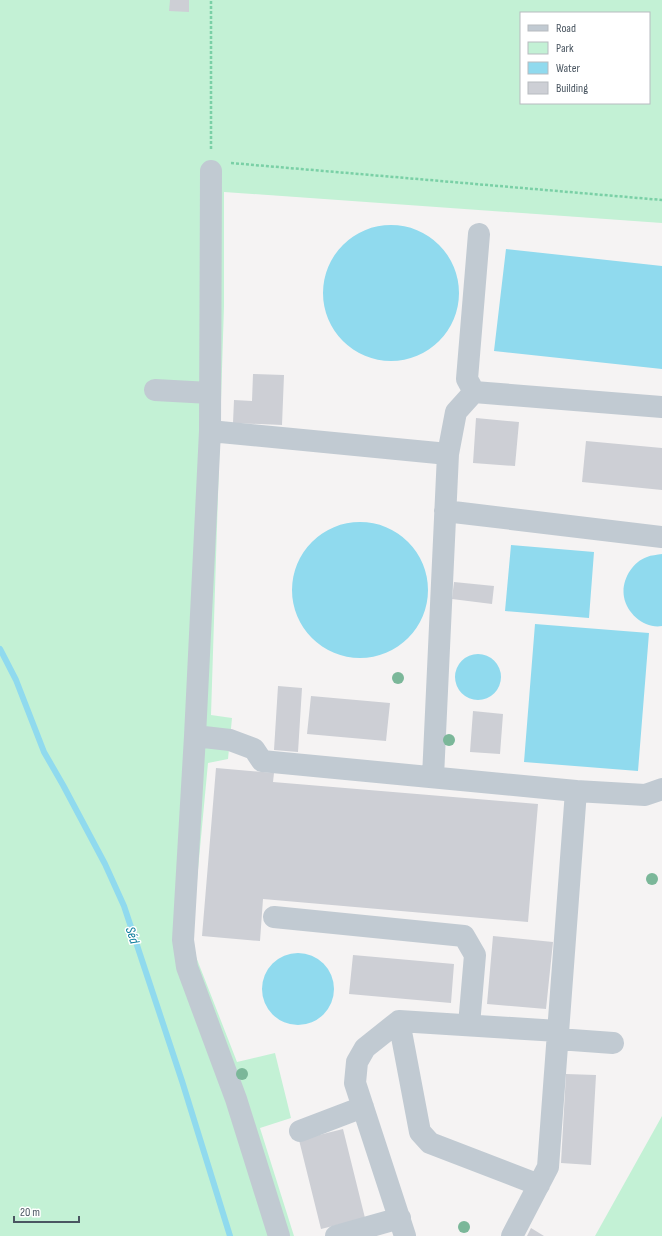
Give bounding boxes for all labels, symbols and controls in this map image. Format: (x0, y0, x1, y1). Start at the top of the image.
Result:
legend (520, 12, 650, 104)
text: Road (556, 21, 576, 36)
text: Park (556, 41, 574, 56)
text: Water (556, 61, 580, 76)
text: Building (556, 81, 588, 96)
water label: Séd (122, 924, 144, 947)
scale bar (14, 1198, 79, 1224)
text: 20 m (20, 1205, 40, 1220)

